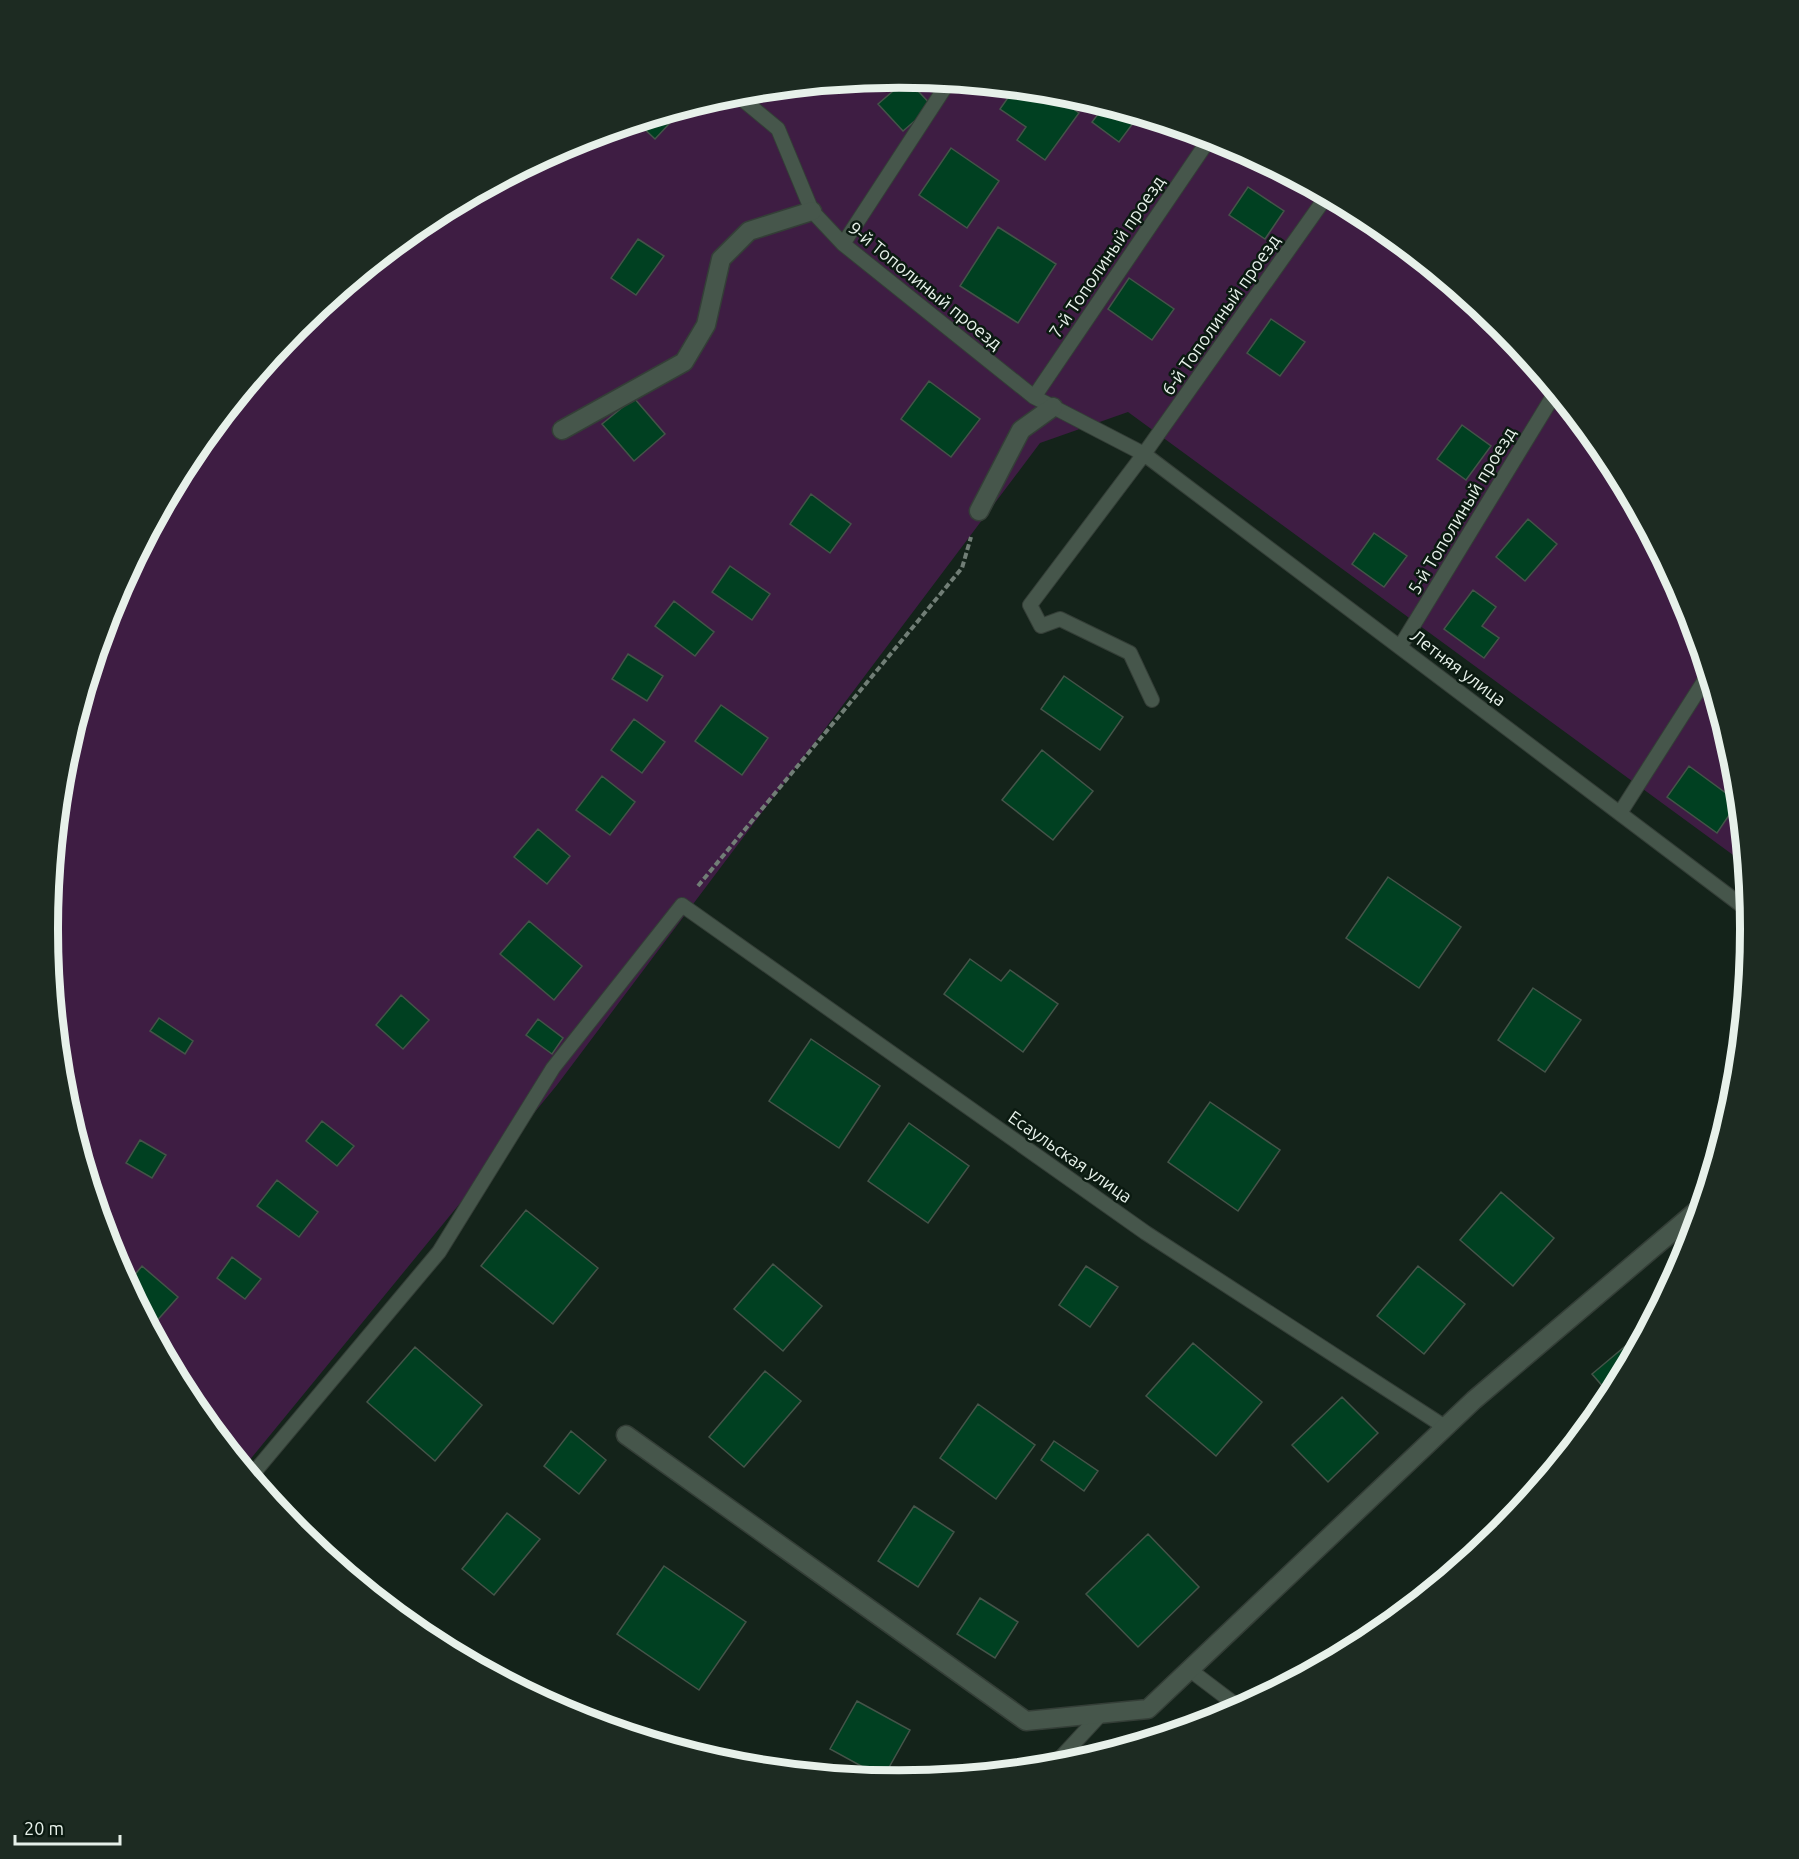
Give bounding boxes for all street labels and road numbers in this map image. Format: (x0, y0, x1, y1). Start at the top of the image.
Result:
street label: 7-й Тополиный проезд (1044, 171, 1168, 341)
street label: 9-й Тополиный проезд (845, 217, 1007, 353)
street label: 6-й Тополиный проезд (1157, 230, 1283, 398)
street label: 5-й Тополиный проезд (1403, 423, 1519, 598)
street label: Летняя улица (1407, 625, 1510, 709)
street label: Есаульская улица (1005, 1106, 1136, 1206)

